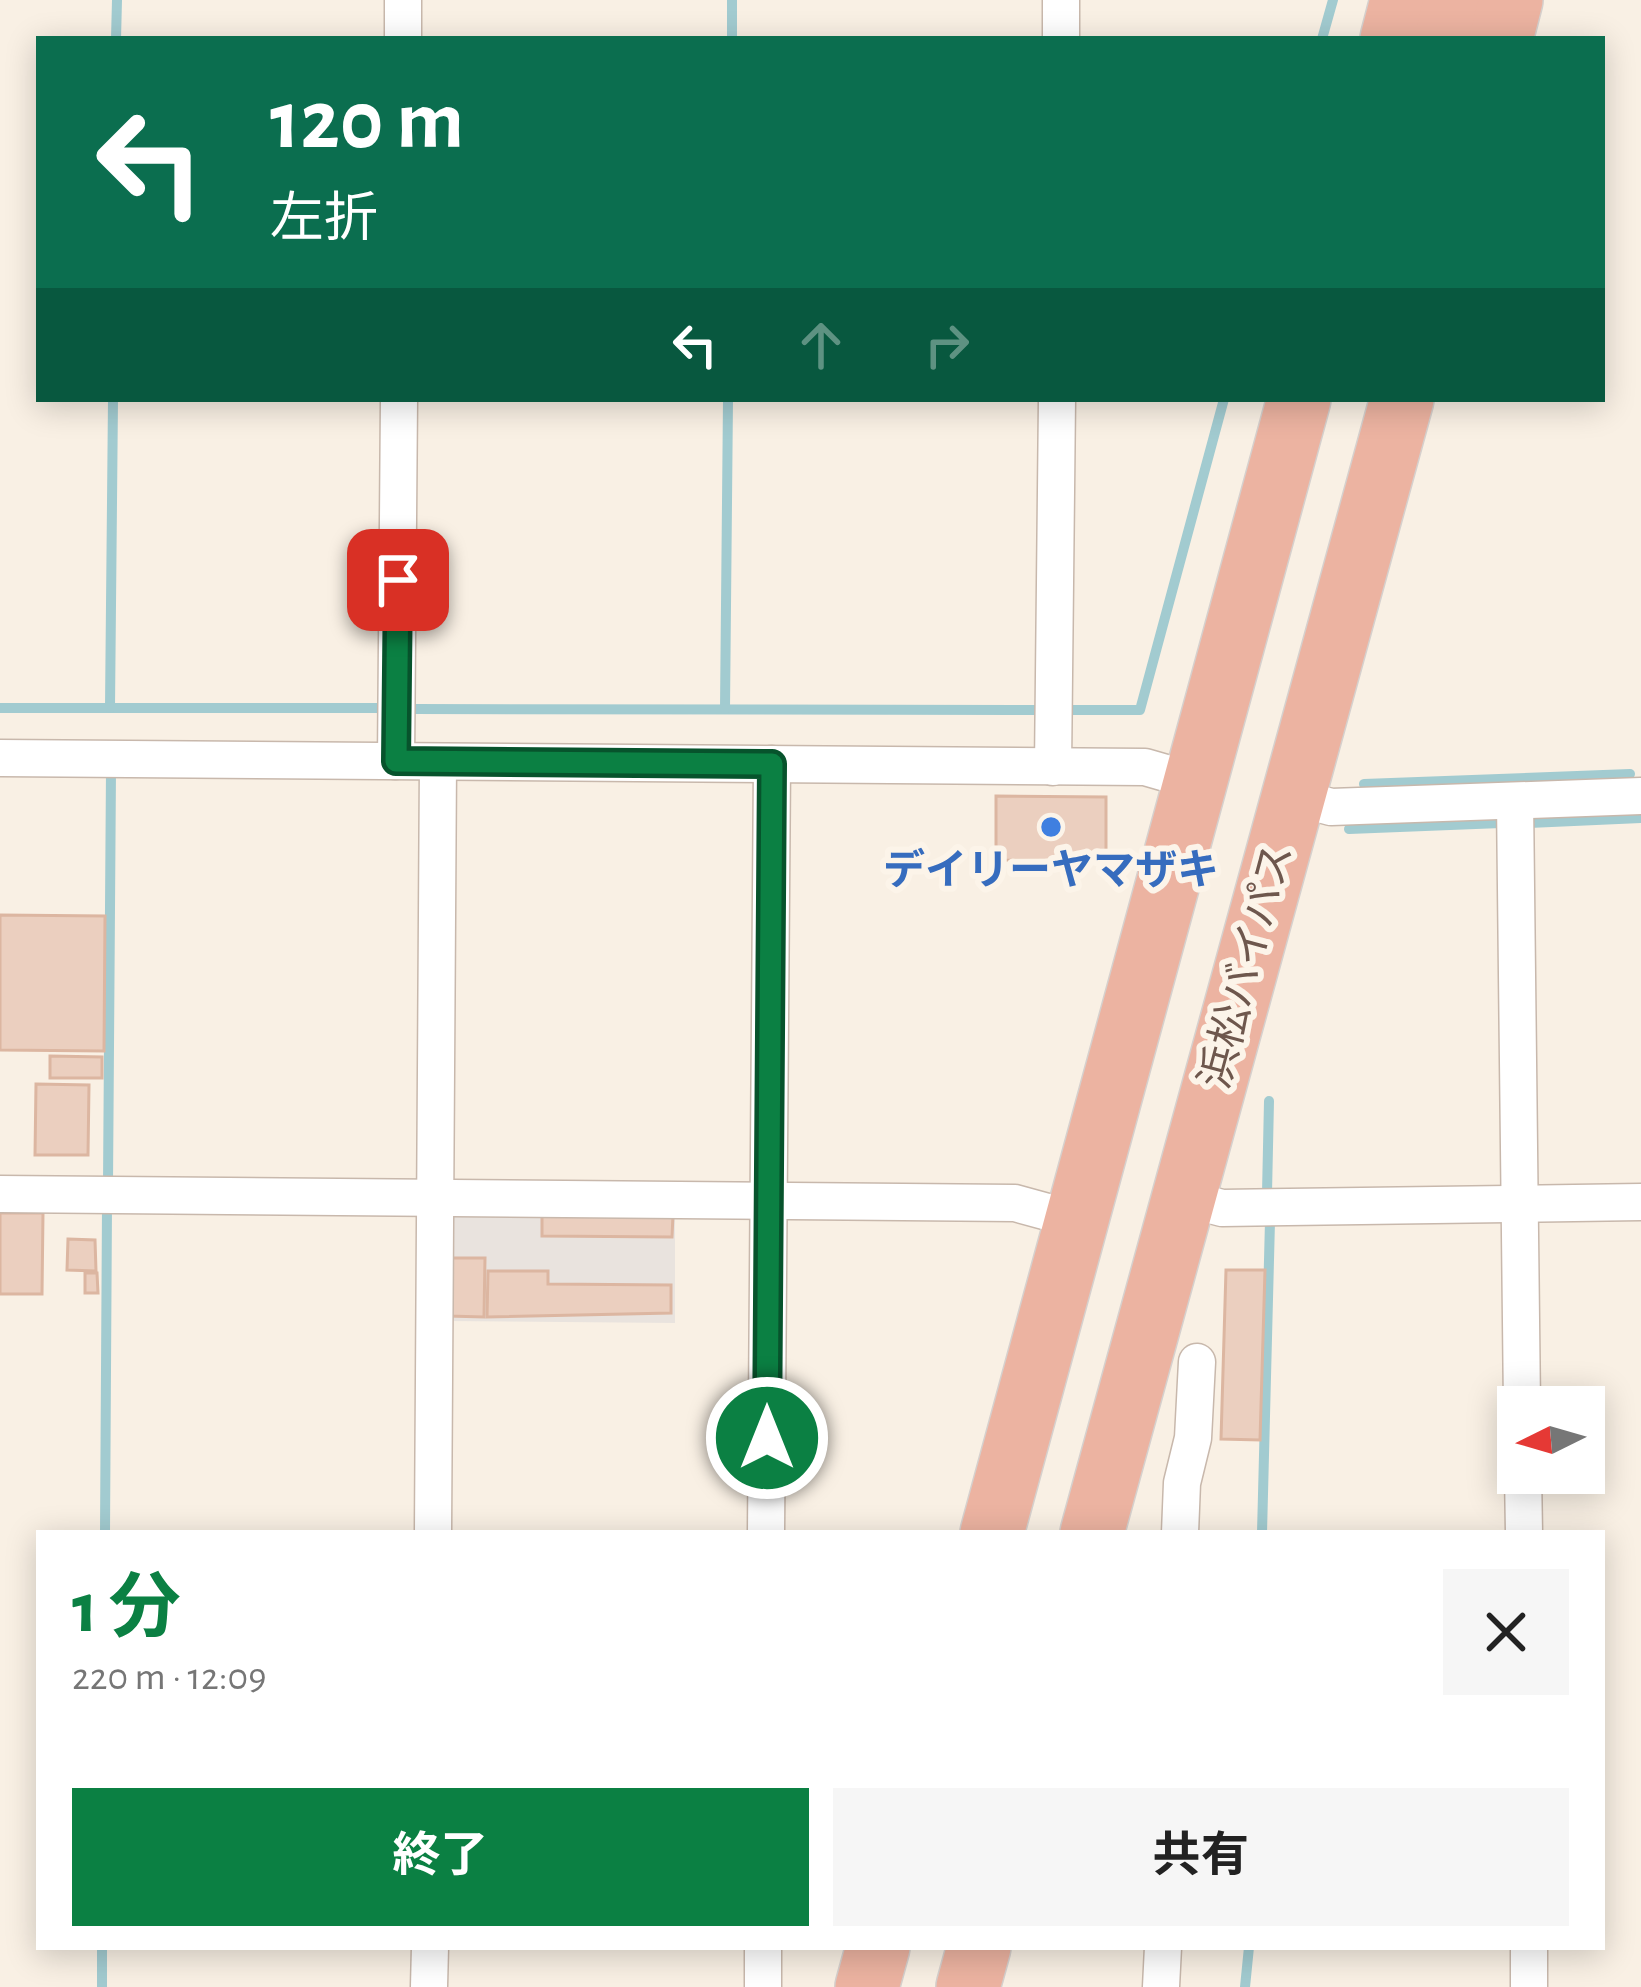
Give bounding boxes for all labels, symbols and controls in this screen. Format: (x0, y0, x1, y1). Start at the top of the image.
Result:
text: 120 m (270, 80, 464, 164)
icon: left (72, 84, 228, 240)
text: 左折 (270, 193, 378, 247)
icon: left (662, 312, 728, 378)
icon: ahead (788, 312, 854, 378)
icon: right (914, 312, 980, 378)
pin (347, 529, 449, 631)
icon: arrive (365, 547, 431, 613)
marker: デイリーヤマザキ (1038, 814, 1064, 840)
street label: 浜松バイパス (1192, 839, 1300, 1093)
place label: デイリーヤマザキ (883, 847, 1219, 892)
position arrow (704, 1375, 830, 1501)
north arrow (1497, 1386, 1605, 1494)
map controls (1497, 1386, 1605, 1494)
button: close (1443, 1569, 1569, 1695)
text: 1 分 (72, 1573, 181, 1645)
text: 220 m · 12:09 (72, 1658, 267, 1697)
button: 終了 (72, 1788, 809, 1926)
button: 共有 (833, 1788, 1569, 1926)

